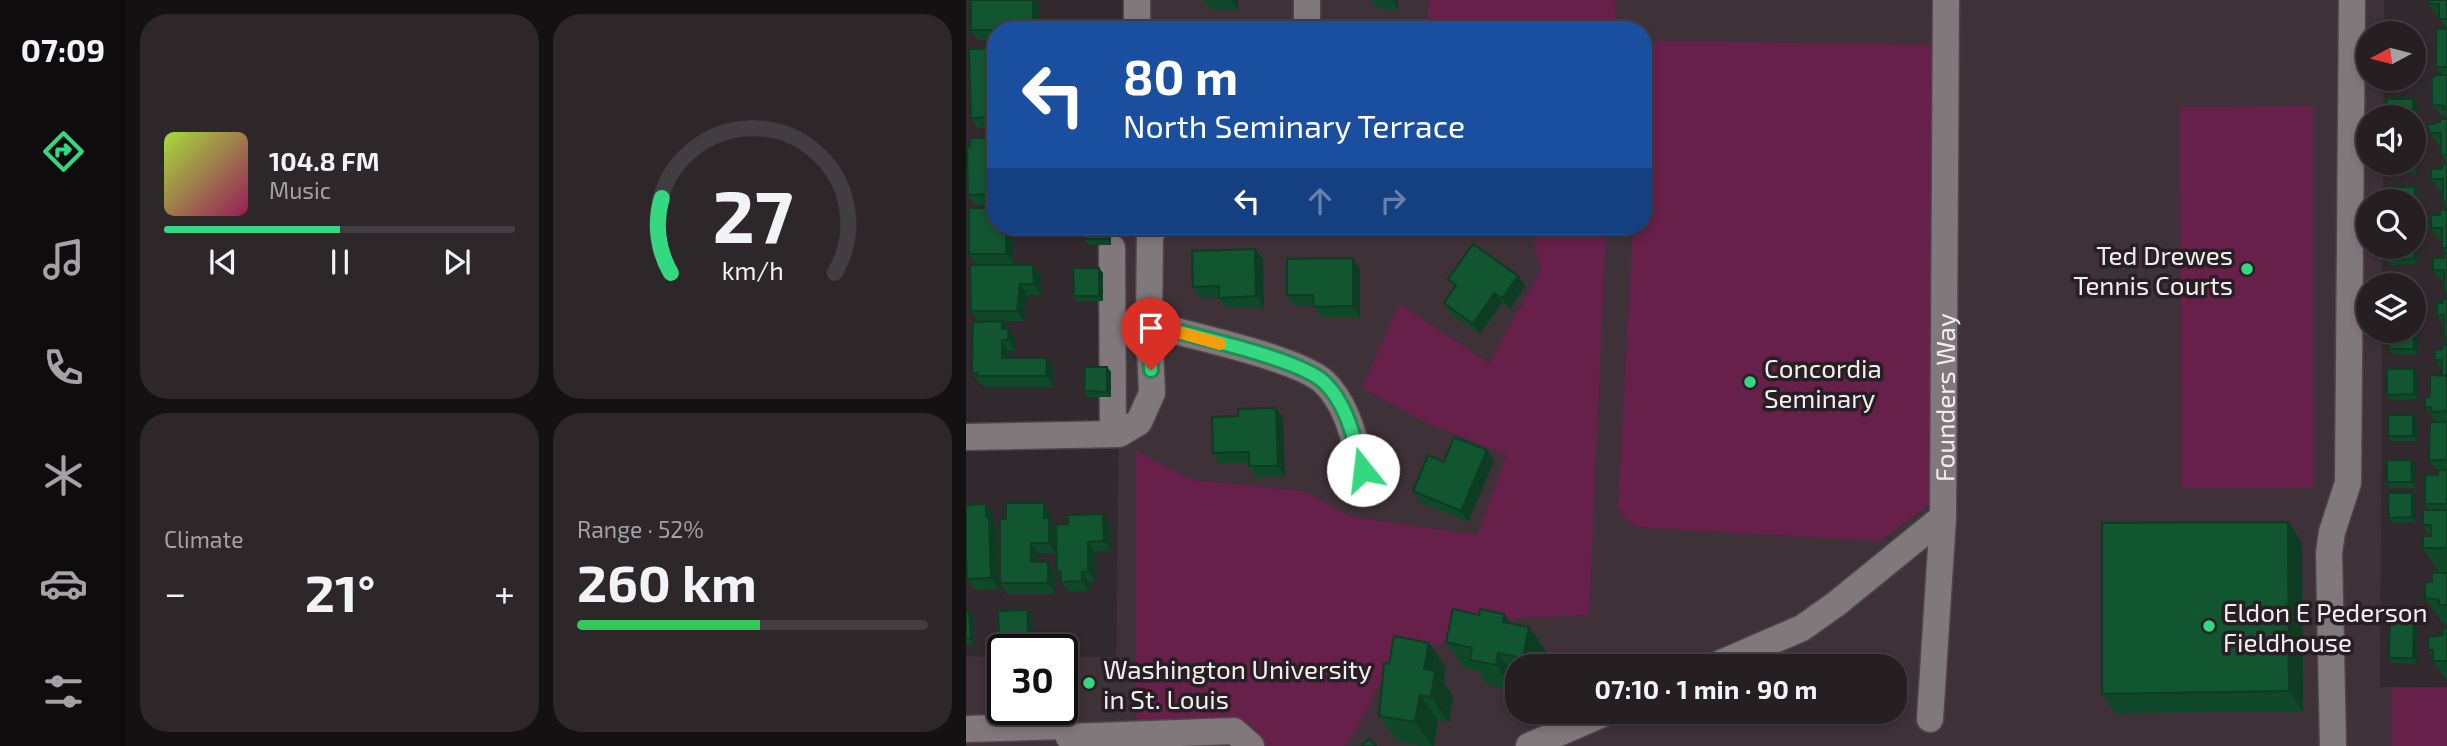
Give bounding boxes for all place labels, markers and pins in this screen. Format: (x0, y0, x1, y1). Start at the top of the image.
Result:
place label: Ted Drewes Tennis Courts (2073, 239, 2233, 300)
marker: Ted Drewes Tennis Courts (2239, 261, 2255, 277)
pin (1121, 298, 1181, 370)
place label: Concordia Seminary (1764, 352, 1882, 413)
marker: Concordia Seminary (1742, 374, 1758, 390)
place label: Eldon E Pederson Fieldhouse (2223, 596, 2428, 657)
marker: Eldon E Pederson Fieldhouse (2201, 618, 2217, 634)
place label: Washington University in St. Louis (1103, 653, 1372, 714)
marker: Washington University in St. Louis (1081, 675, 1097, 691)

